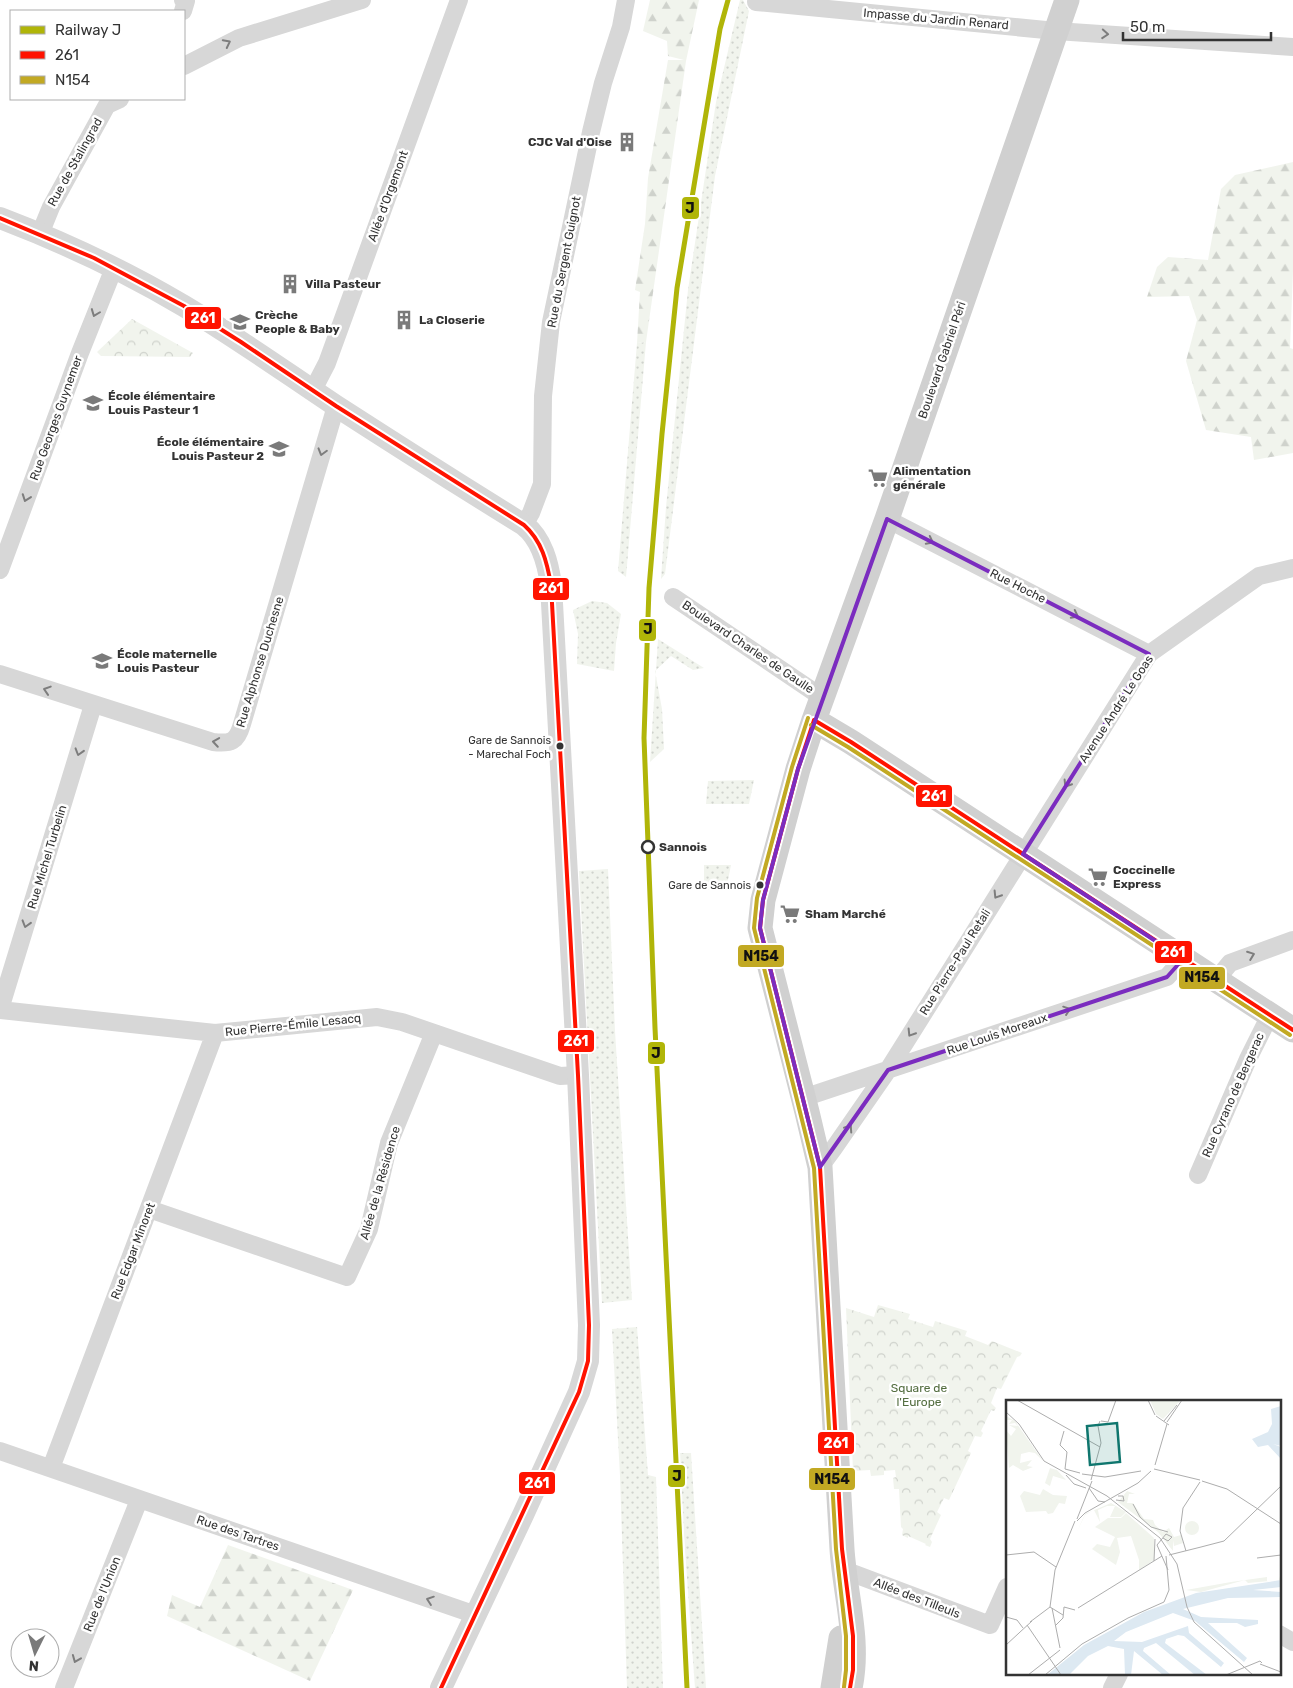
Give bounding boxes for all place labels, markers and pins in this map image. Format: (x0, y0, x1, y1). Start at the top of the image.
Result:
building icon: CJC Val d'Oise (616, 131, 638, 153)
place label: CJC Val d'Oise (528, 135, 612, 149)
building icon: Villa Pasteur (279, 273, 301, 295)
place label: Villa Pasteur (305, 277, 381, 291)
place label: Crèche People & Baby (255, 308, 340, 336)
building icon: La Closerie (393, 309, 415, 331)
school or university icon: Crèche People & Baby (229, 311, 251, 333)
place label: La Closerie (419, 313, 485, 327)
place label: École élémentaire Louis Pasteur 1 (108, 389, 215, 417)
school or university icon: École élémentaire Louis Pasteur 1 (82, 392, 104, 414)
place label: École élémentaire Louis Pasteur 2 (157, 435, 264, 463)
school or university icon: École élémentaire Louis Pasteur 2 (268, 438, 290, 460)
place label: Alimentation générale (893, 464, 971, 492)
supermarket icon: Alimentation générale (867, 467, 889, 489)
place label: École maternelle Louis Pasteur (117, 647, 217, 675)
school or university icon: École maternelle Louis Pasteur (91, 650, 113, 672)
place label: Gare de Sannois - Marechal Foch (468, 734, 551, 761)
marker: Gare de Sannois - Marechal Foch (555, 741, 565, 751)
marker: Sannois (641, 840, 655, 854)
place label: Sannois (659, 840, 707, 854)
place label: Coccinelle Express (1113, 863, 1175, 891)
supermarket icon: Coccinelle Express (1087, 866, 1109, 888)
place label: Gare de Sannois (668, 879, 751, 892)
marker: Gare de Sannois (755, 880, 765, 890)
supermarket icon: Sham Marché (779, 903, 801, 925)
place label: Sham Marché (805, 907, 886, 921)

